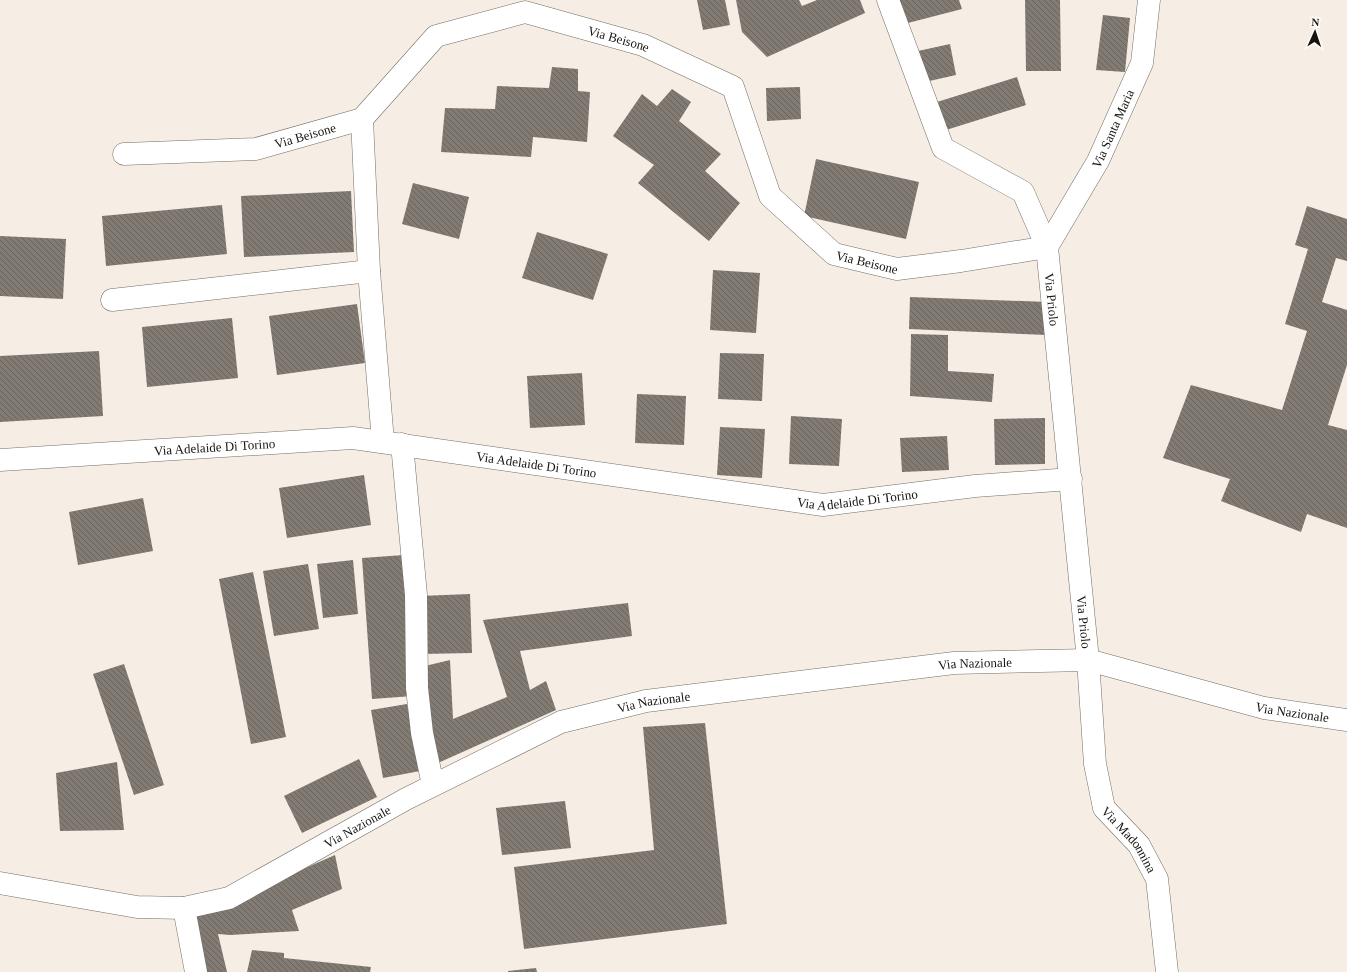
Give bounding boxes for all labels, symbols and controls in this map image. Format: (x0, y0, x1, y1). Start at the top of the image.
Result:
north arrow (1295, 12, 1335, 52)
text: N (1311, 16, 1320, 28)
street label: Via Beisone (586, 23, 652, 55)
street label: Via Santa Maria (1089, 87, 1137, 171)
street label: Via Beisone (273, 120, 338, 151)
street label: Via Beisone (835, 248, 900, 277)
street label: Via Priolo (1042, 272, 1062, 327)
street label: Via Adelaide Di Torino (154, 436, 276, 458)
street label: Via Adelaide Di Torino (475, 449, 598, 481)
street label: Via Adelaide Di Torino (796, 486, 918, 514)
street label: Via Priolo (1074, 595, 1094, 649)
street label: Via Nazionale (937, 655, 1012, 673)
street label: Via Nazionale (616, 689, 691, 716)
street label: Via Nazionale (1254, 699, 1330, 725)
street label: Via Nazionale (321, 802, 394, 851)
street label: Via Madonnina (1098, 803, 1159, 875)

